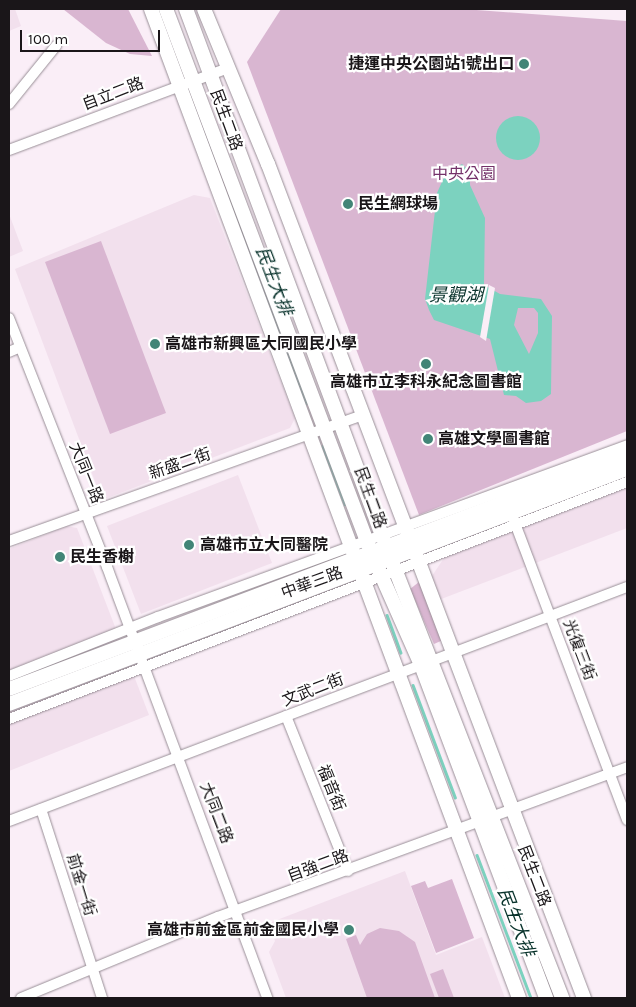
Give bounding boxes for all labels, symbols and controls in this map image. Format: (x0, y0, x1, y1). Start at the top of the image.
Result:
scale bar (22, 20, 162, 52)
text: 100 m (28, 30, 68, 48)
place label: 捷運中央公園站1號出口 (348, 54, 514, 74)
marker: 捷運中央公園站1號出口 (518, 58, 530, 70)
street label: 自立二路 (80, 74, 146, 114)
street label: 民生二路 (206, 87, 246, 153)
park label: 中央公園 (432, 164, 496, 184)
place label: 民生網球場 (358, 194, 438, 214)
marker: 民生網球場 (342, 198, 354, 210)
water label: 民生大排 (251, 244, 297, 318)
water label: 景觀湖 (429, 284, 483, 306)
place label: 高雄市新興區大同國民小學 (165, 334, 357, 354)
marker: 高雄市新興區大同國民小學 (149, 338, 161, 350)
marker: 高雄市立李科永紀念圖書館 (420, 358, 432, 370)
place label: 高雄市立李科永紀念圖書館 (330, 372, 522, 392)
place label: 高雄文學圖書館 (438, 429, 550, 449)
marker: 高雄文學圖書館 (422, 433, 434, 445)
street label: 大同一路 (65, 440, 107, 506)
street label: 新盛二街 (147, 445, 213, 483)
street label: 民生二路 (350, 465, 390, 531)
place label: 高雄市立大同醫院 (200, 535, 328, 555)
marker: 高雄市立大同醫院 (182, 538, 196, 552)
place label: 民生香榭 (70, 547, 134, 567)
marker: 民生香榭 (54, 551, 66, 563)
street label: 中華三路 (279, 563, 345, 603)
street label: 光復三街 (559, 617, 599, 683)
street label: 文武二街 (280, 670, 346, 710)
street label: 福音街 (313, 762, 349, 814)
street label: 大同二路 (196, 780, 236, 846)
street label: 民生二路 (514, 843, 554, 909)
street label: 自強二路 (285, 846, 351, 886)
street label: 前金一街 (62, 852, 100, 918)
water label: 民生大排 (493, 885, 539, 959)
place label: 高雄市前金區前金國民小學 (147, 920, 339, 940)
marker: 高雄市前金區前金國民小學 (343, 924, 355, 936)

